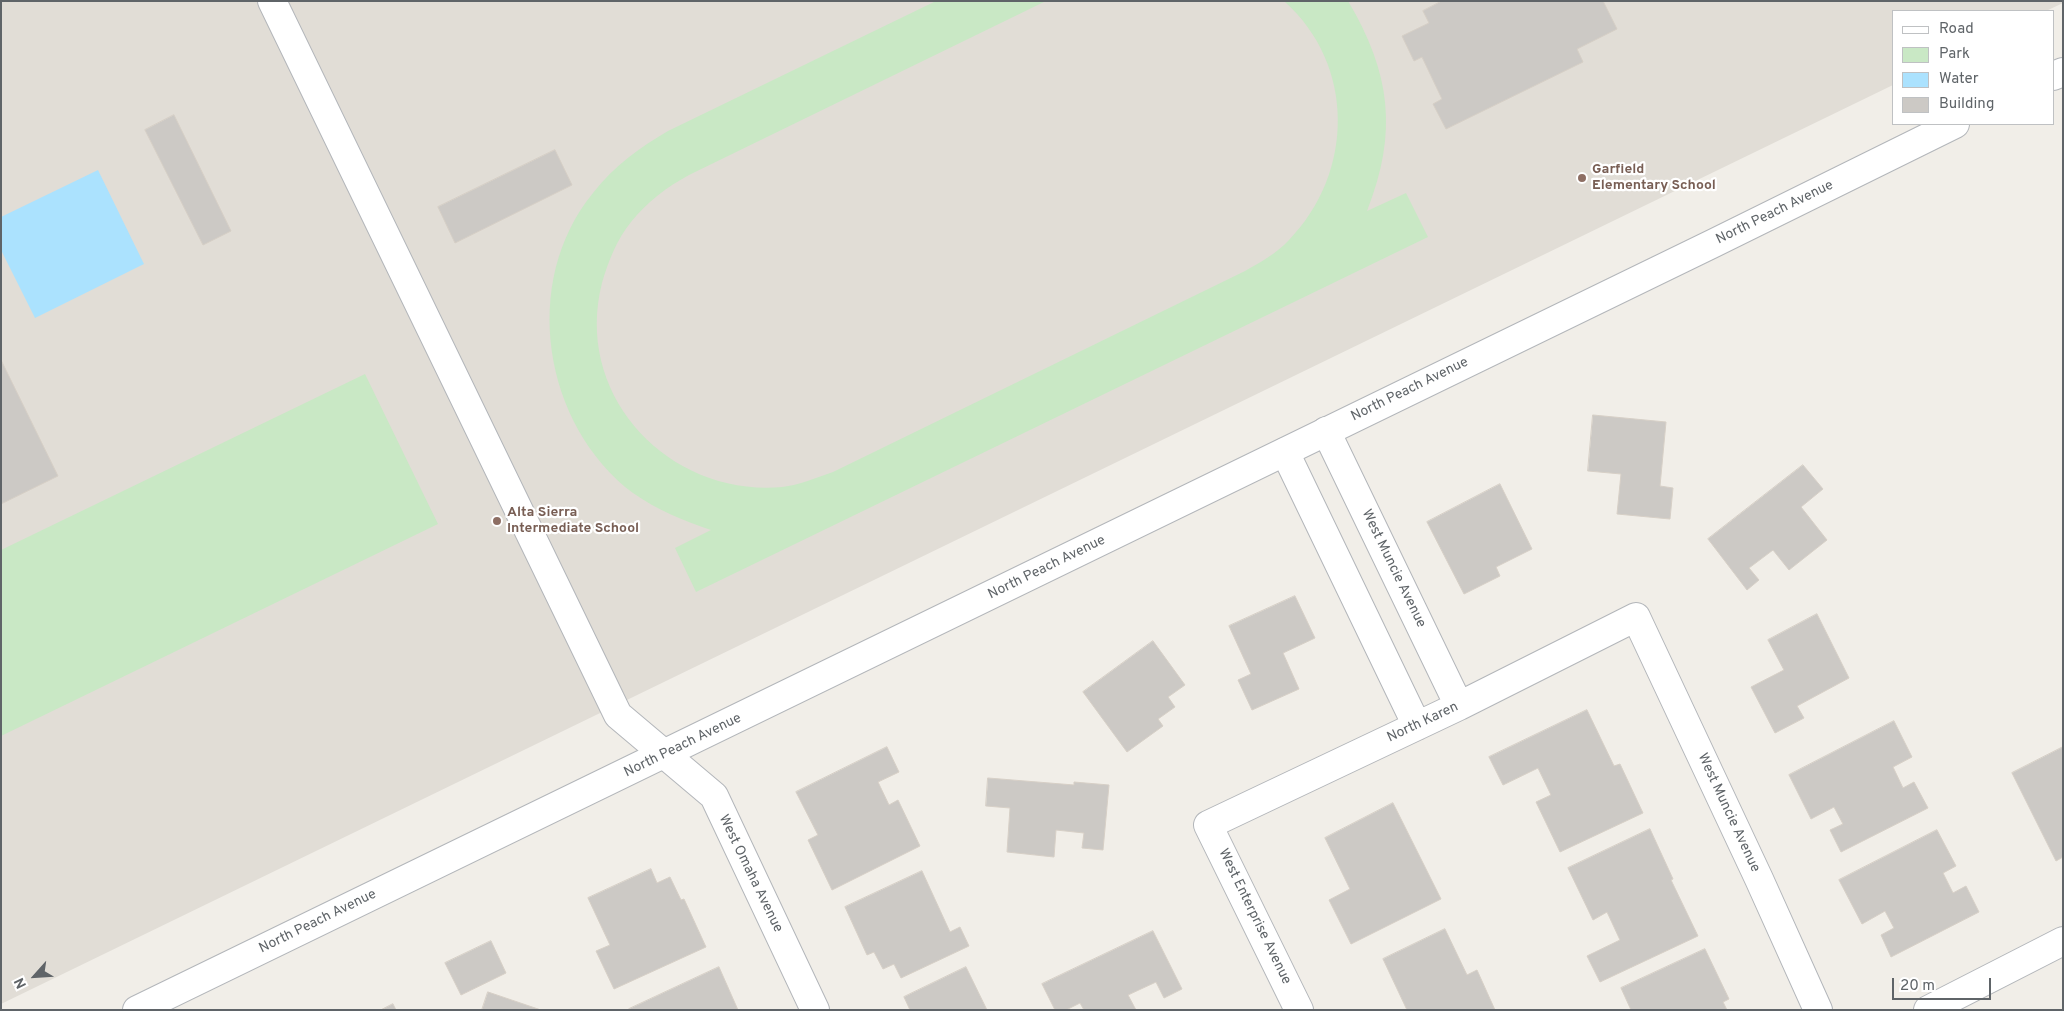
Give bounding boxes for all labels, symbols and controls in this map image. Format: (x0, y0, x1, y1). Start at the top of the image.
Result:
legend (1892, 10, 2054, 125)
text: Road (1939, 20, 1974, 39)
text: Park (1939, 45, 1970, 64)
text: Water (1939, 70, 1978, 89)
text: Building (1939, 95, 1994, 114)
place label: Garfield Elementary School (1592, 162, 1716, 194)
marker: Garfield Elementary School (1576, 172, 1588, 184)
street label: North Peach Avenue (1714, 177, 1836, 249)
street label: North Peach Avenue (1349, 354, 1471, 426)
place label: Alta Sierra Intermediate School (507, 505, 639, 538)
street label: West Muncie Avenue (1357, 507, 1429, 631)
marker: Alta Sierra Intermediate School (491, 515, 503, 527)
street label: North Peach Avenue (986, 532, 1108, 604)
street label: North Karen (1385, 699, 1461, 747)
street label: North Peach Avenue (622, 710, 744, 782)
street label: West Muncie Avenue (1693, 751, 1763, 875)
street label: West Omaha Avenue (714, 812, 786, 936)
street label: West Enterprise Avenue (1214, 846, 1294, 988)
street label: North Peach Avenue (257, 886, 379, 958)
north arrow (10, 951, 60, 1001)
scale bar (1894, 968, 1993, 1000)
text: N (11, 975, 31, 991)
text: 20 m (1900, 977, 1935, 996)

